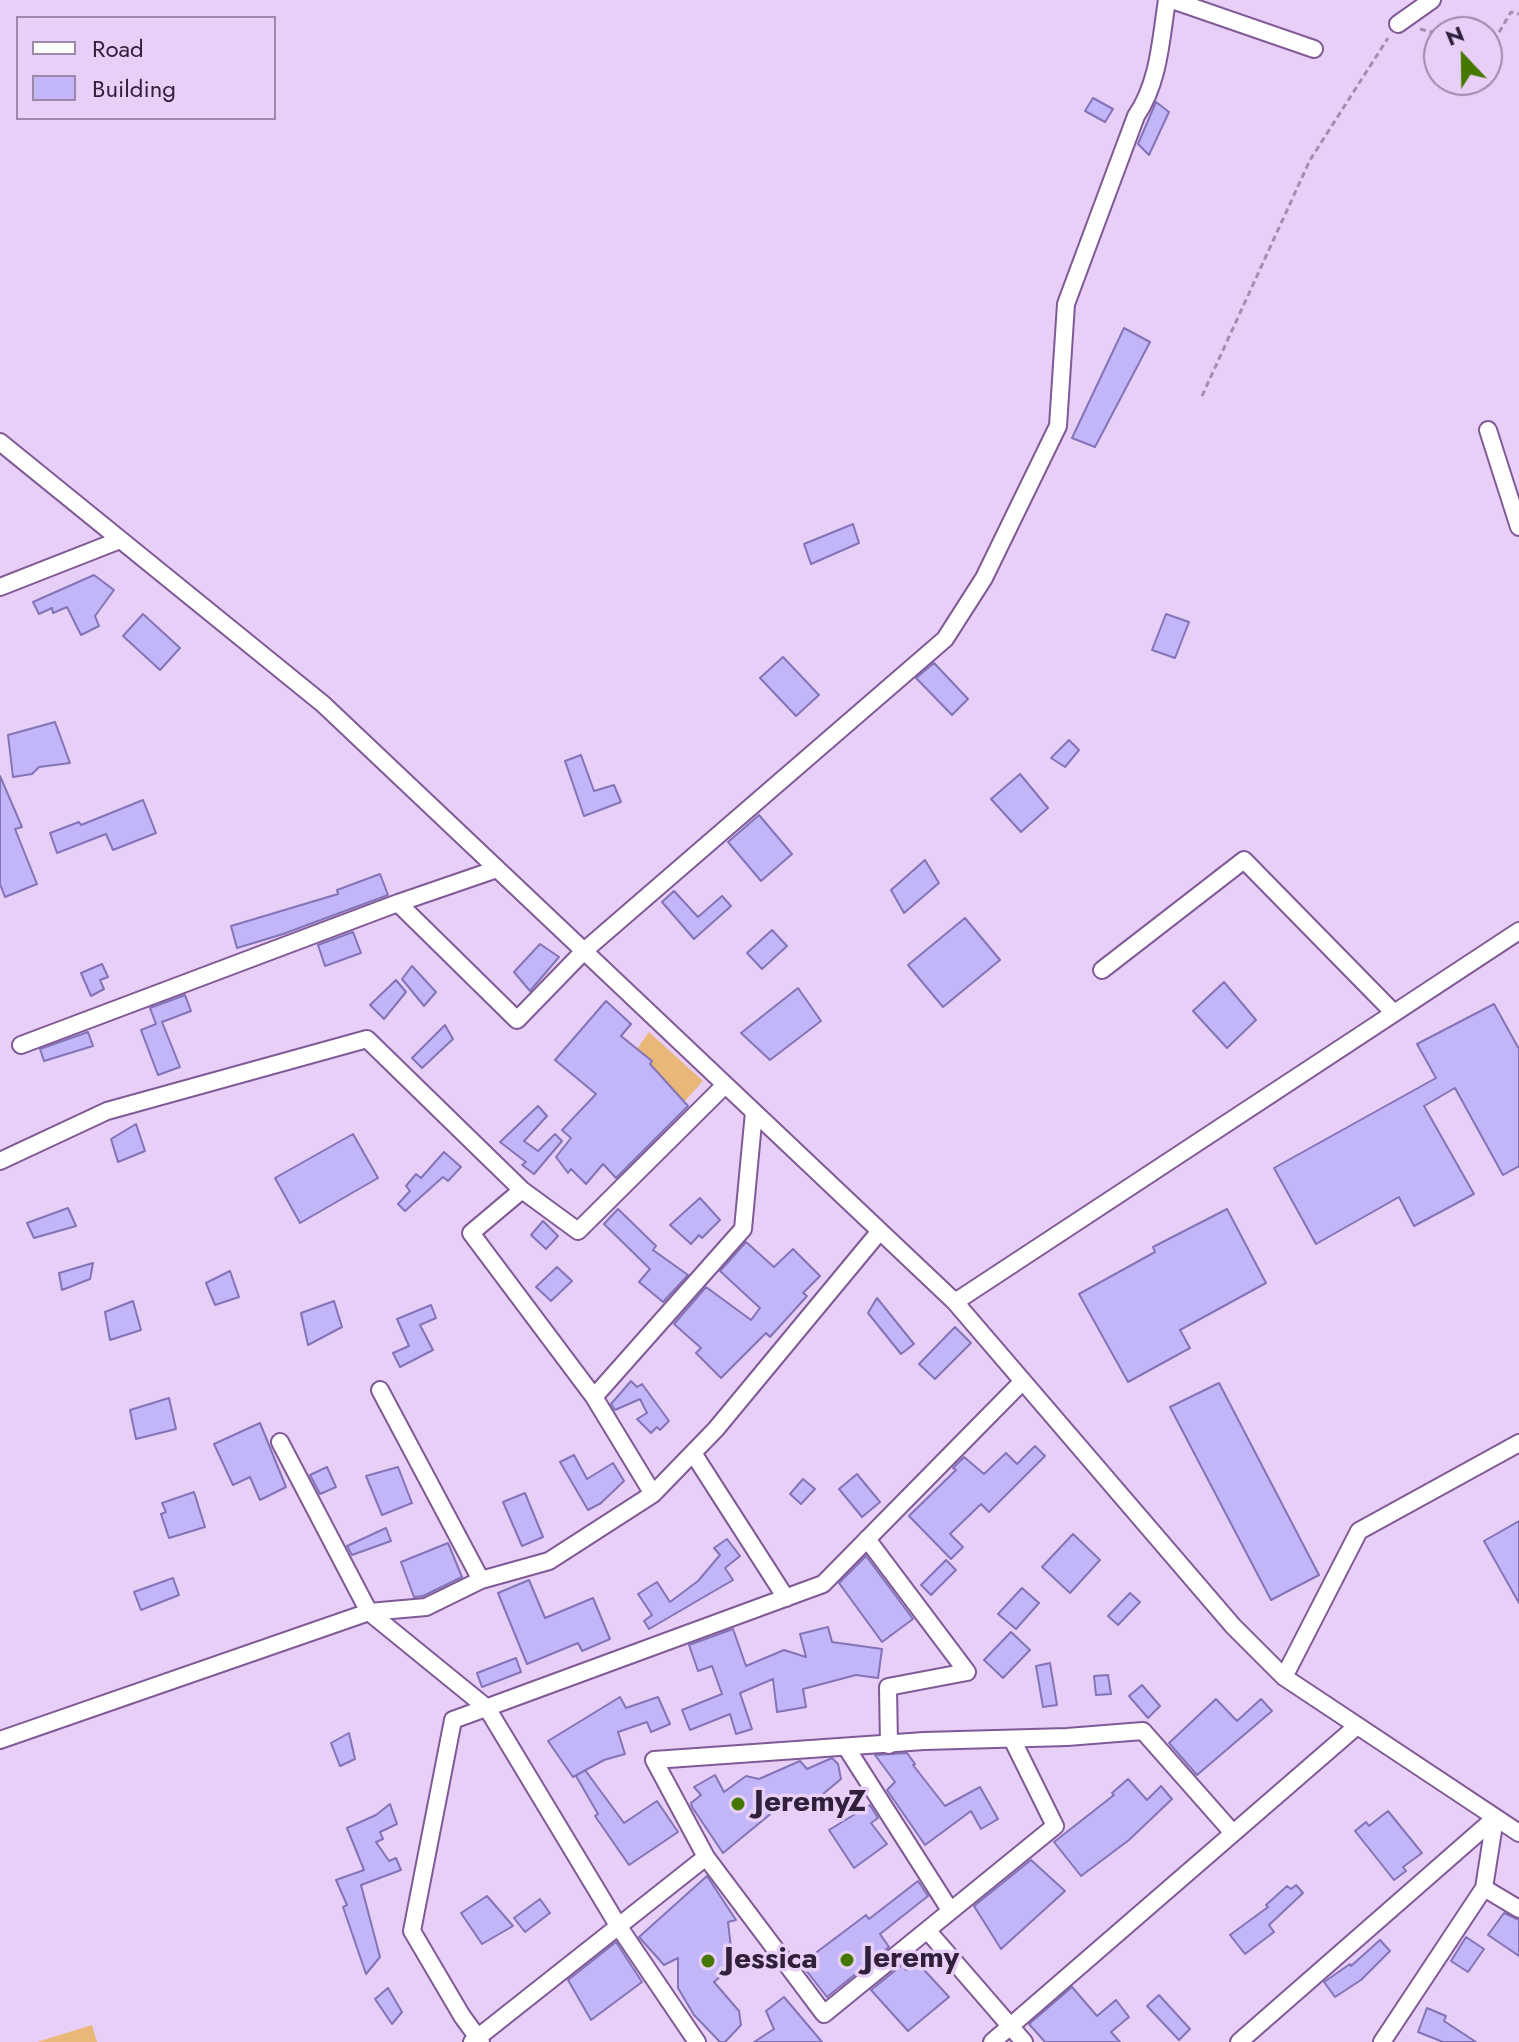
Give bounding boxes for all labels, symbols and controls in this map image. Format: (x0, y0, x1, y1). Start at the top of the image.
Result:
legend (16, 16, 276, 120)
north arrow (1423, 16, 1503, 96)
text: N (1441, 17, 1469, 54)
text: Road (92, 31, 144, 66)
text: Building (92, 71, 176, 106)
place label: JeremyZ (754, 1786, 866, 1822)
marker: JeremyZ (729, 1795, 747, 1813)
place label: Jeremy (863, 1942, 959, 1978)
place label: Jessica (724, 1943, 818, 1979)
marker: Jeremy (838, 1951, 856, 1969)
marker: Jessica (699, 1952, 717, 1970)

